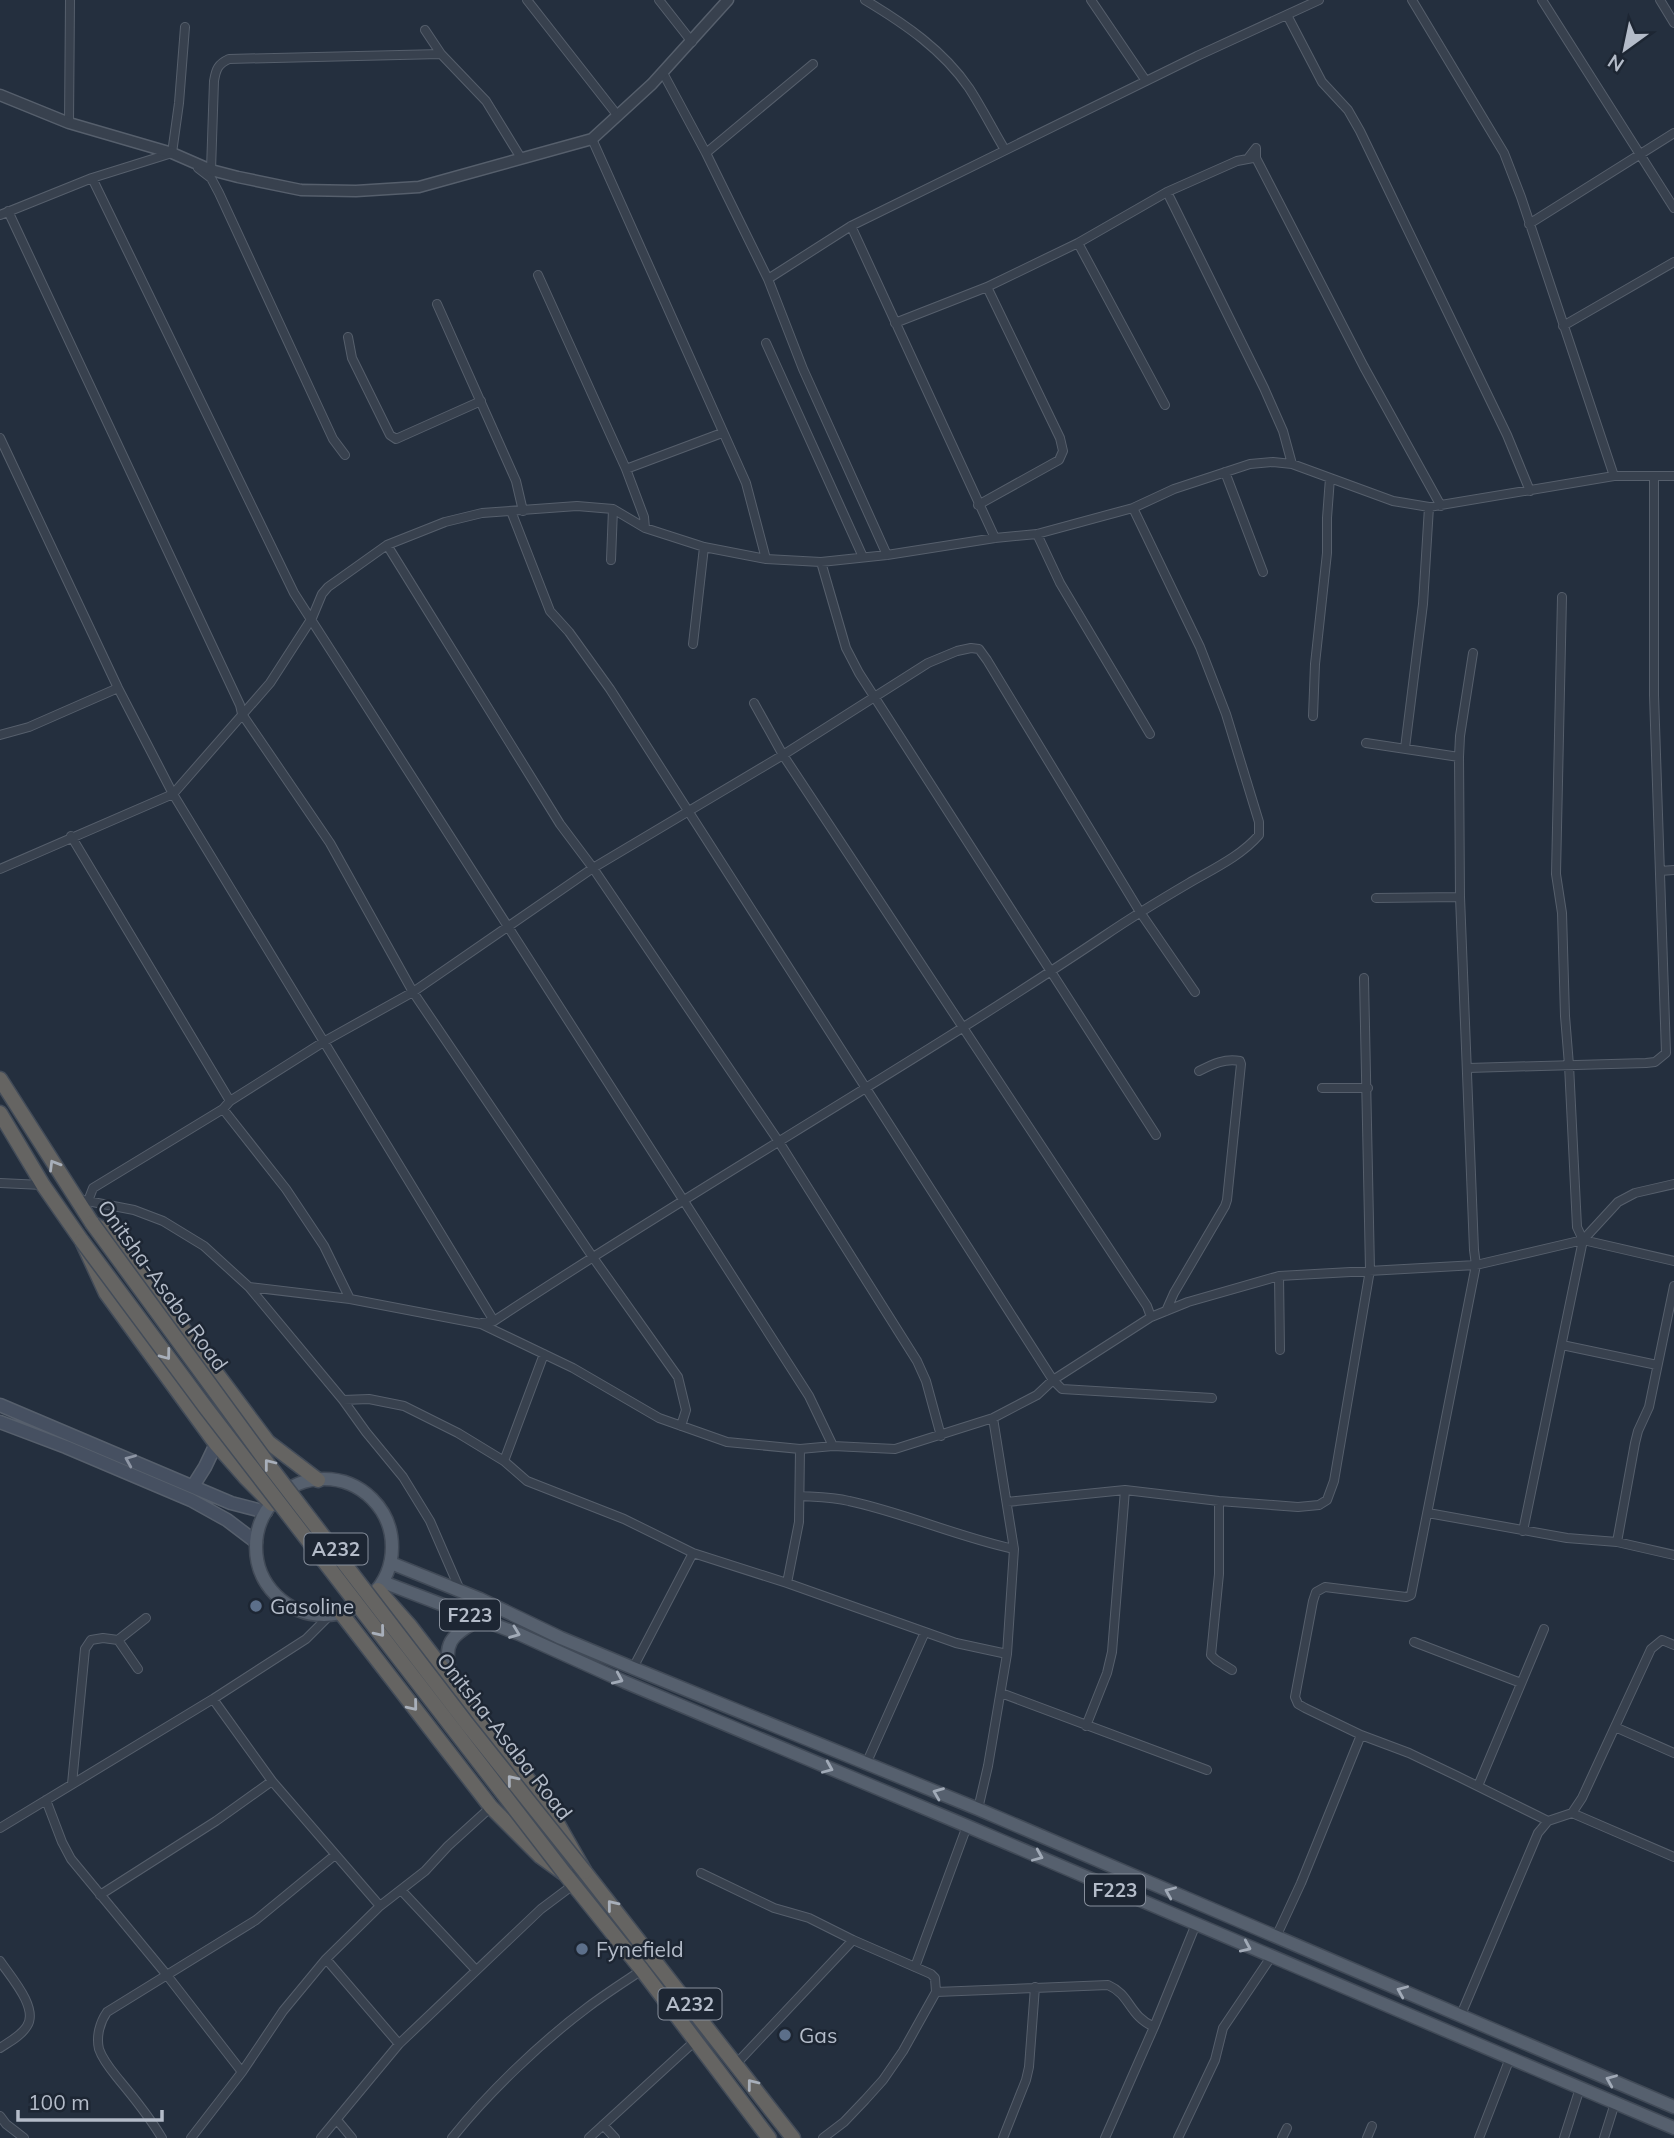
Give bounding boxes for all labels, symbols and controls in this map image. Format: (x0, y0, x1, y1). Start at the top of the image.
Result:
north arrow (1590, 14, 1660, 84)
text: N (1603, 49, 1628, 77)
one-way arrow (50, 1160, 63, 1173)
street label: Onitsha-Asaba Road (92, 1194, 234, 1376)
one-way arrow (158, 1347, 171, 1360)
one-way arrow (125, 1454, 137, 1468)
one-way arrow (264, 1459, 277, 1472)
road number: A232 (304, 1534, 368, 1564)
place label: Gasoline (270, 1593, 354, 1619)
marker: Gasoline (248, 1598, 264, 1614)
road number: F223 (440, 1600, 500, 1630)
one-way arrow (508, 1624, 520, 1638)
one-way arrow (371, 1625, 384, 1637)
street label: Onitsha-Asaba Road (432, 1647, 578, 1825)
one-way arrow (611, 1671, 624, 1685)
one-way arrow (405, 1697, 417, 1710)
one-way arrow (821, 1759, 833, 1773)
one-way arrow (508, 1776, 520, 1789)
one-way arrow (933, 1788, 945, 1802)
one-way arrow (1030, 1848, 1043, 1862)
road number: F223 (1085, 1874, 1145, 1906)
one-way arrow (1165, 1886, 1177, 1900)
one-way arrow (607, 1900, 620, 1912)
place label: Fynefield (596, 1936, 684, 1962)
one-way arrow (1240, 1938, 1252, 1952)
marker: Fynefield (574, 1941, 590, 1957)
one-way arrow (1396, 1986, 1408, 2000)
road number: A232 (658, 1988, 722, 2020)
place label: Gas (799, 2022, 837, 2048)
marker: Gas (777, 2027, 793, 2043)
one-way arrow (1606, 2074, 1618, 2088)
scale bar (18, 2078, 161, 2122)
one-way arrow (747, 2079, 760, 2092)
text: 100 m (28, 2089, 90, 2115)

